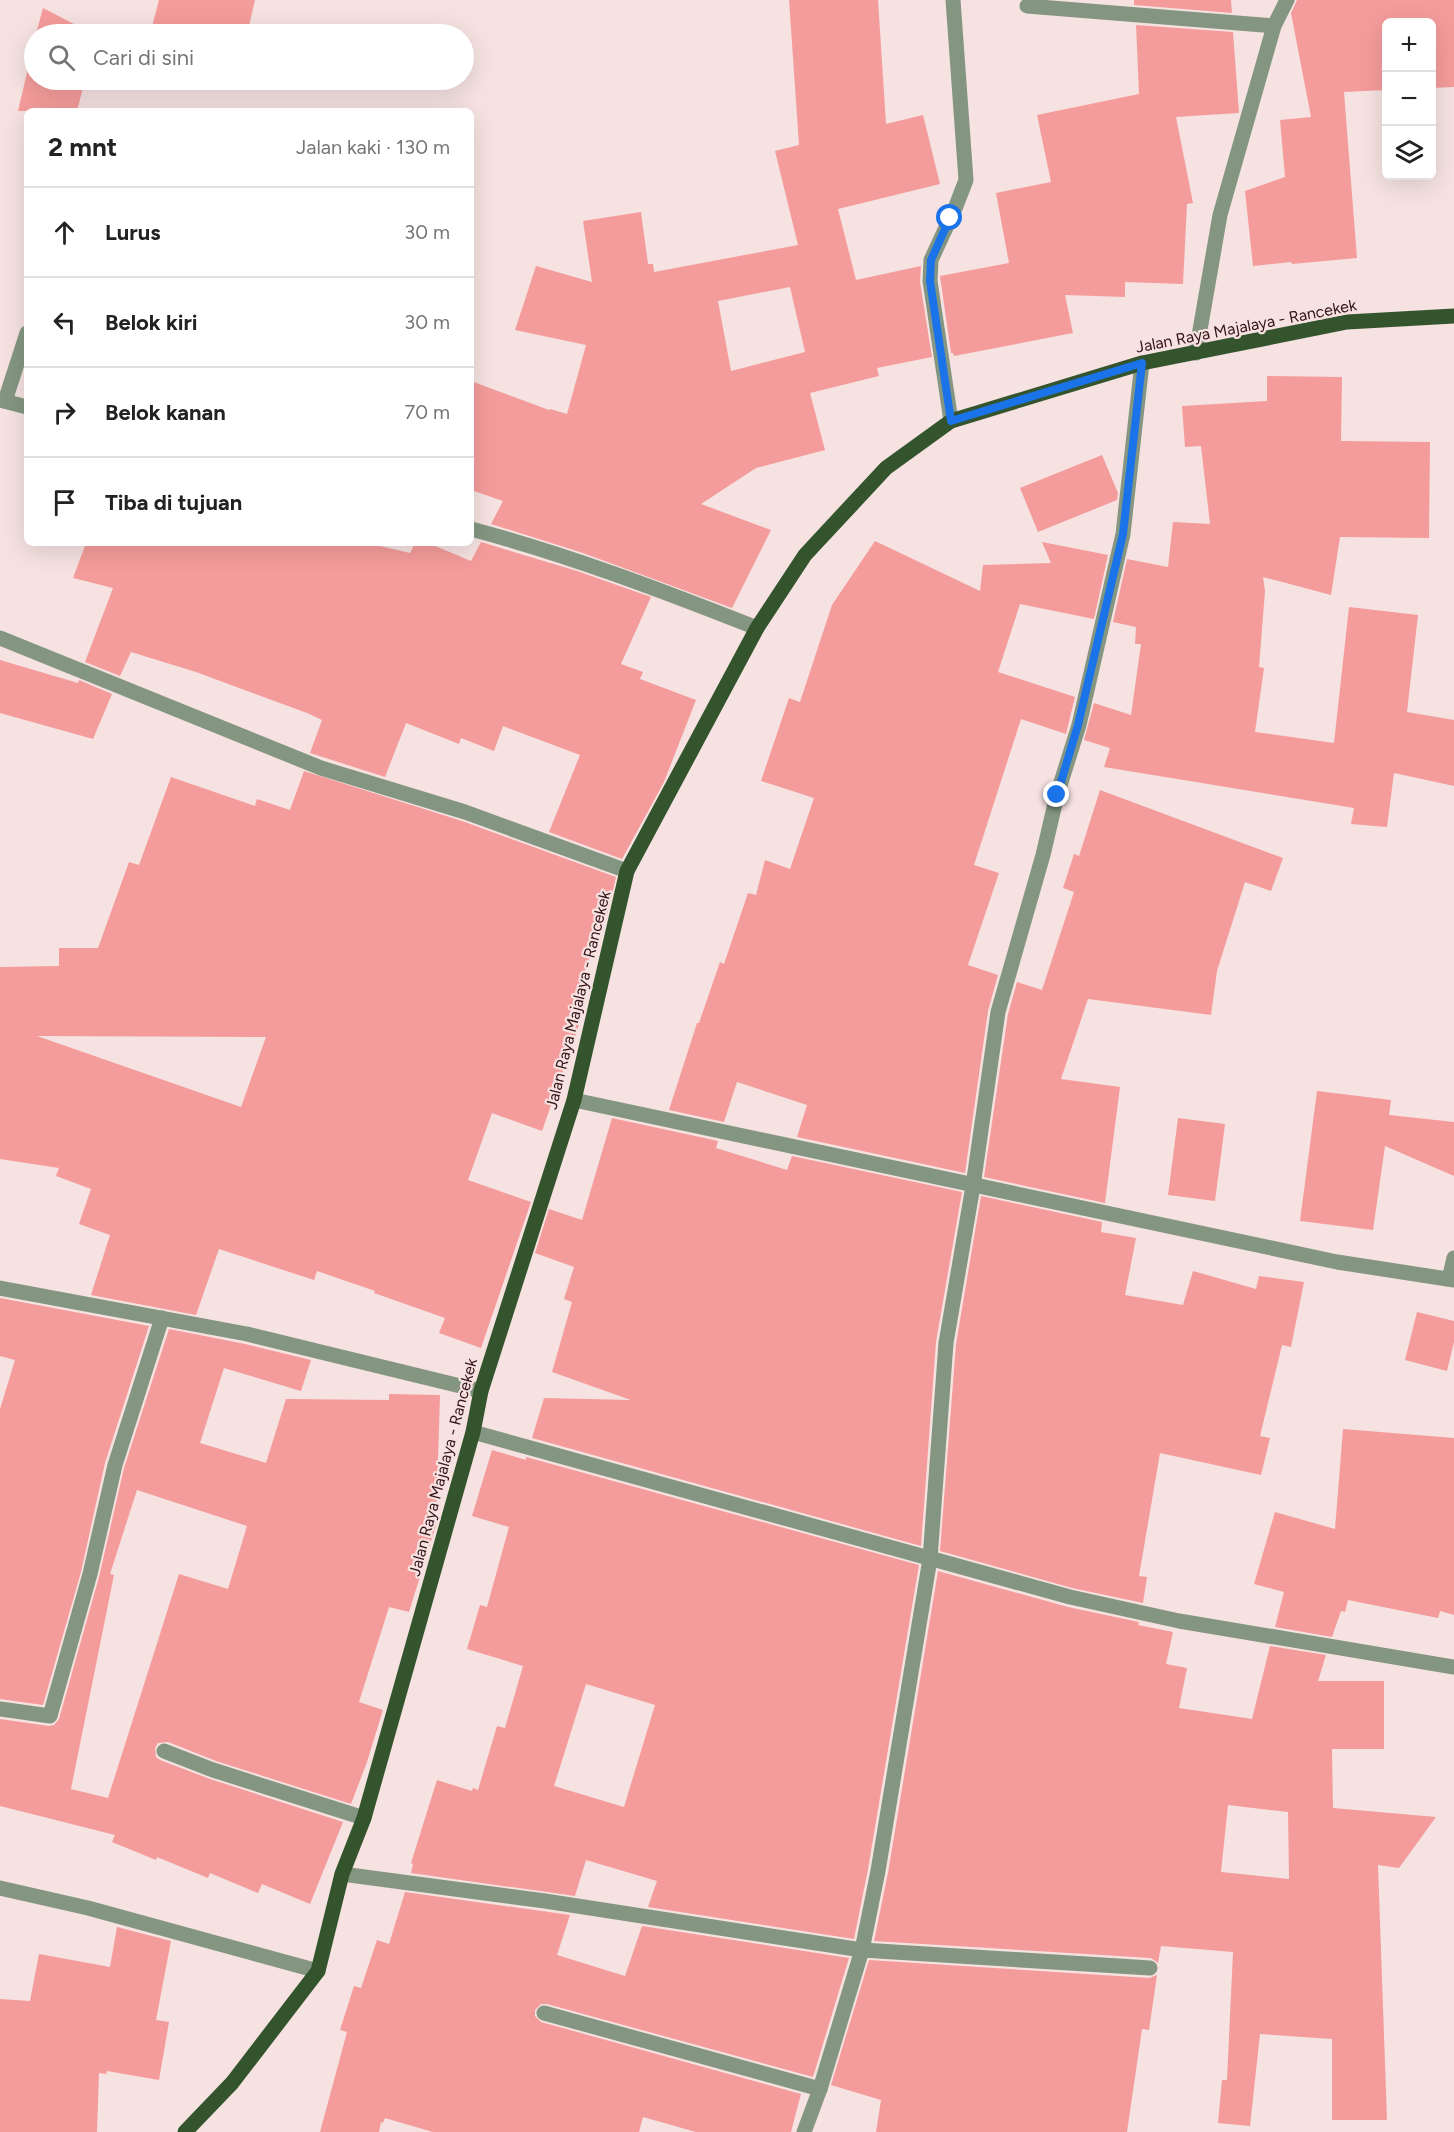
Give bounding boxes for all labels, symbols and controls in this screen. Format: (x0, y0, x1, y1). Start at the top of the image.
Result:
map controls (1382, 18, 1436, 180)
button: + (1382, 18, 1436, 72)
search box (24, 24, 474, 90)
icon: search (45, 41, 78, 74)
text: Cari di sini (93, 44, 194, 71)
button: − (1382, 72, 1436, 126)
button: layers (1382, 126, 1436, 180)
text: 2 mnt (48, 131, 117, 163)
text: Jalan kaki · 130 m (296, 135, 450, 159)
route start (936, 204, 962, 230)
icon: ahead (48, 216, 81, 249)
text: Lurus (105, 219, 160, 246)
text: 30 m (404, 220, 450, 244)
street label: Jalan Raya Majalaya - Rancekek (1134, 295, 1358, 357)
icon: left (48, 306, 81, 339)
text: Belok kiri (105, 309, 198, 336)
text: 30 m (404, 310, 450, 334)
icon: right (48, 396, 81, 429)
text: Belok kanan (105, 399, 226, 426)
text: 70 m (404, 400, 450, 424)
icon: arrive (48, 486, 81, 519)
text: Tiba di tujuan (105, 489, 242, 516)
route end (1043, 781, 1069, 807)
street label: Jalan Raya Majalaya - Rancekek (542, 888, 614, 1111)
street label: Jalan Raya Majalaya - Rancekek (405, 1356, 481, 1578)

